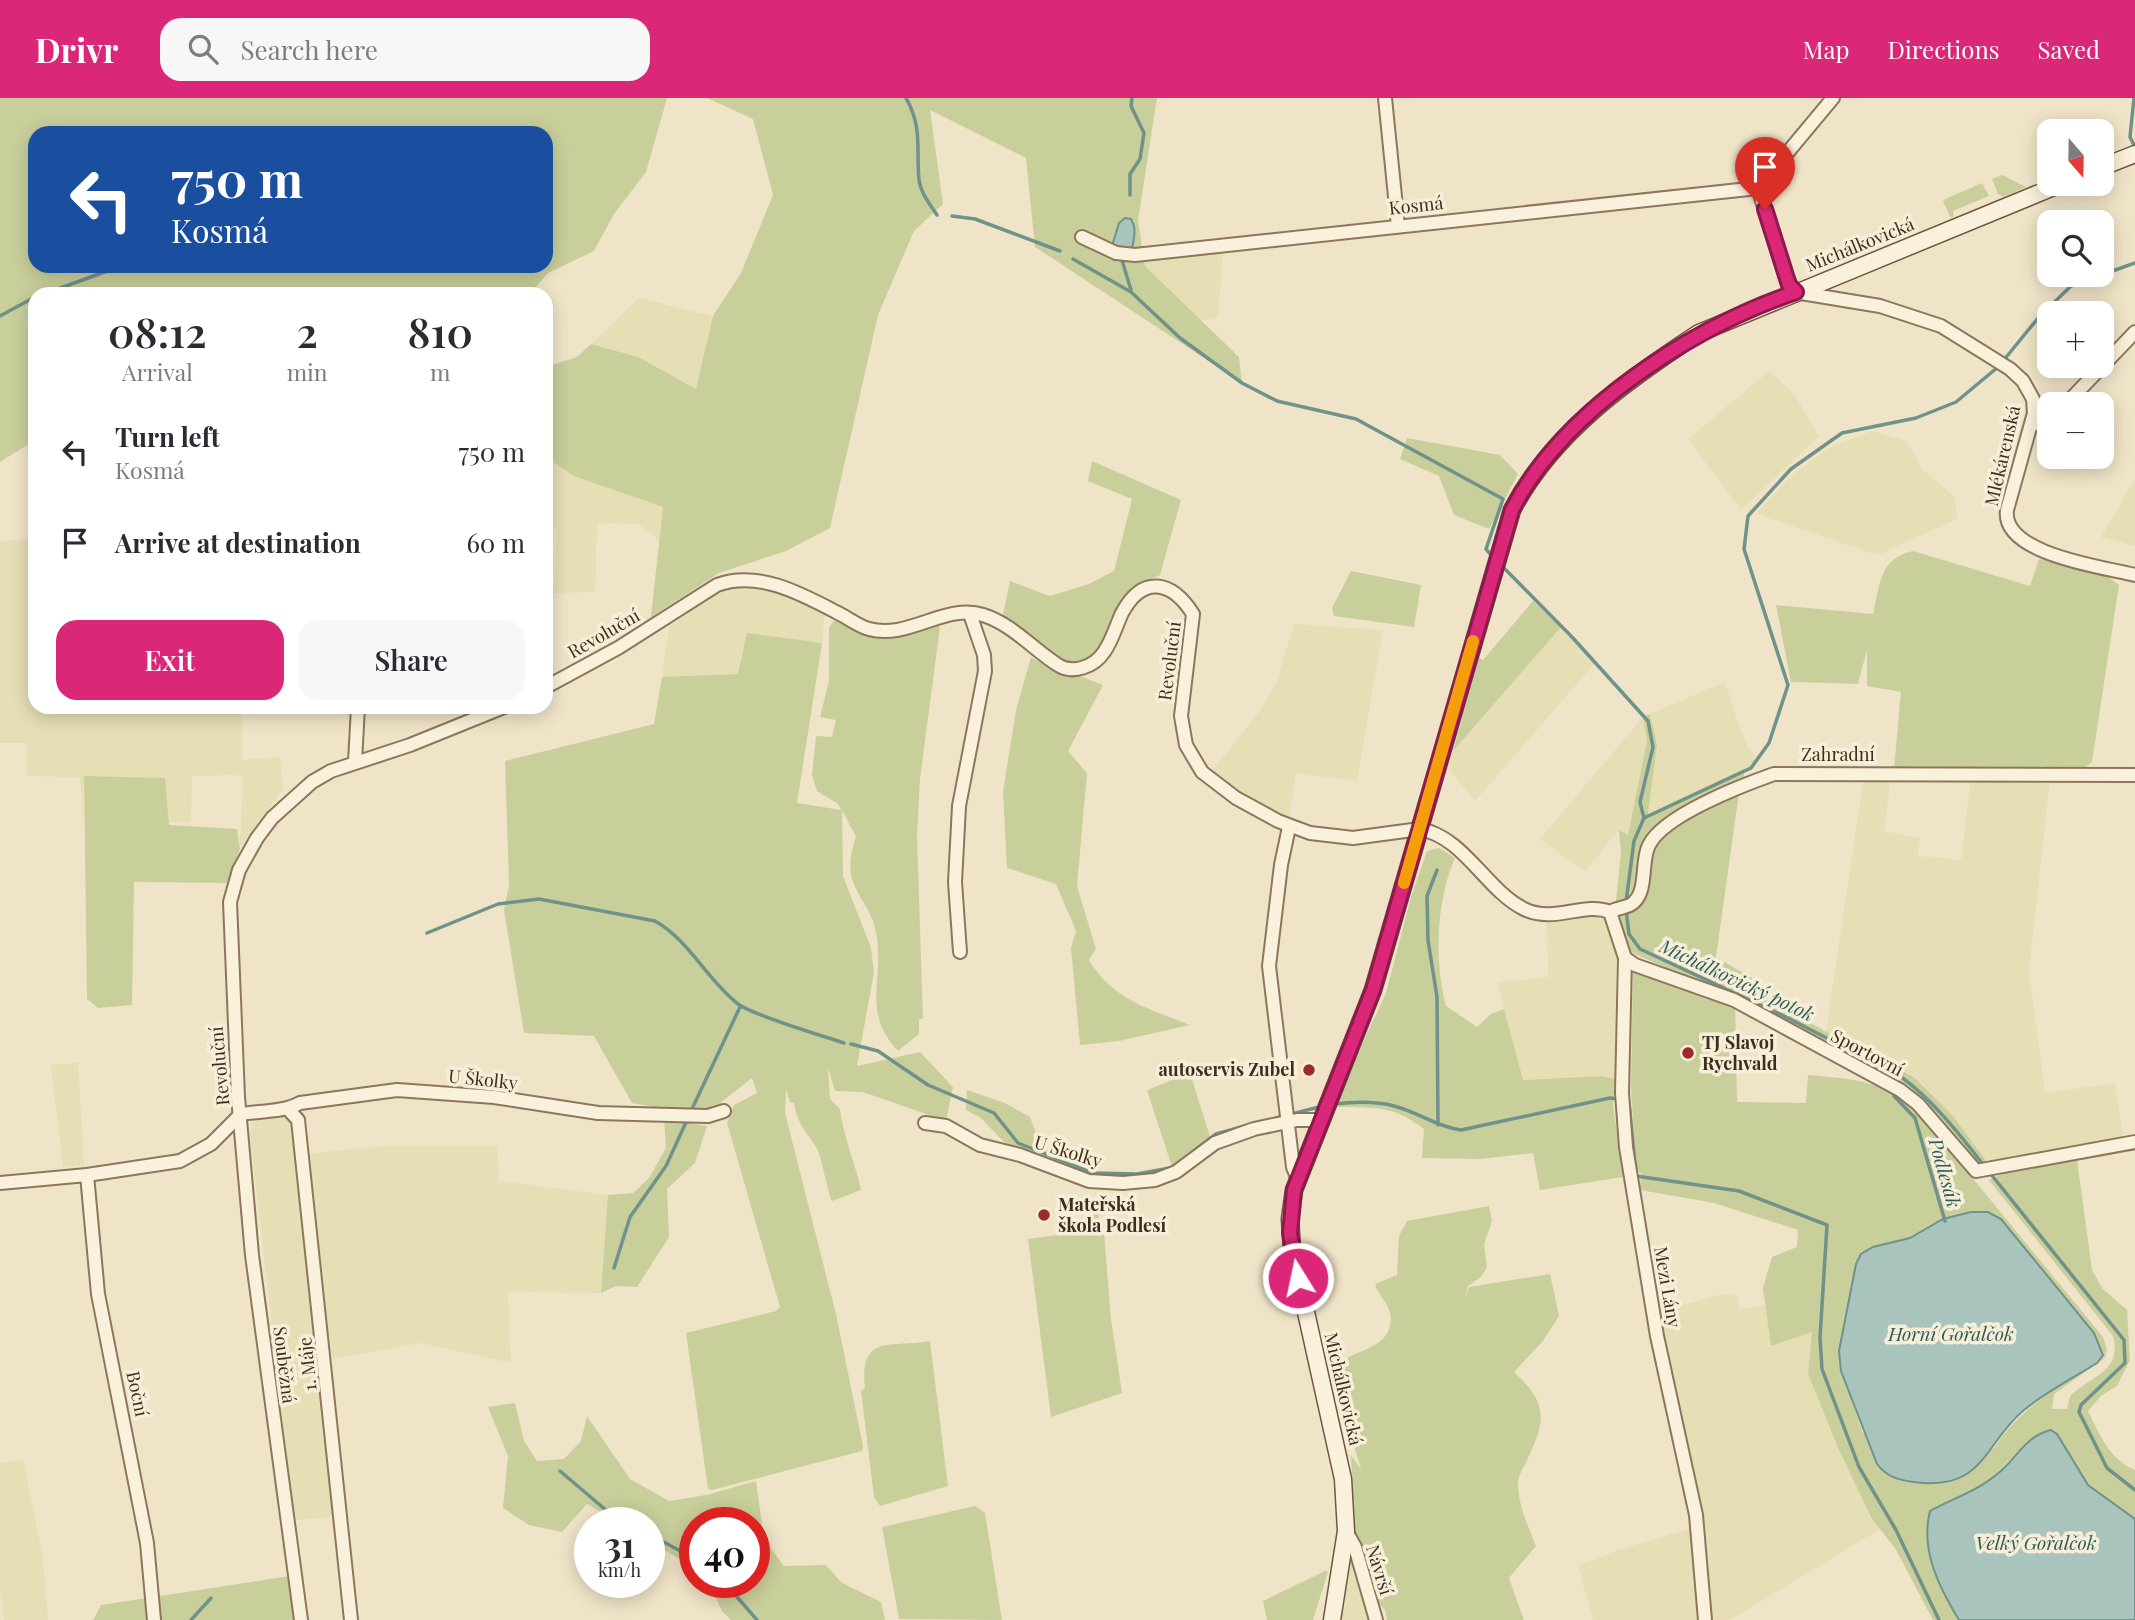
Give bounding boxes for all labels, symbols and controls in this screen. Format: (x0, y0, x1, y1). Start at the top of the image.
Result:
search box (160, 18, 650, 81)
text: Drivr (35, 27, 118, 71)
icon: search (184, 30, 222, 68)
text: Search here (240, 32, 378, 67)
text: Map (1803, 33, 1849, 65)
text: Directions (1887, 33, 2000, 65)
text: Saved (2038, 33, 2100, 65)
north arrow (2037, 119, 2114, 196)
map controls (2037, 119, 2114, 469)
pin (1735, 137, 1795, 209)
text: 750 m (171, 145, 303, 210)
icon: arrive (1746, 148, 1784, 186)
icon: left (56, 154, 147, 245)
street label: Kosmá (1387, 190, 1444, 220)
text: Kosmá (171, 208, 268, 251)
button: search (2037, 210, 2114, 287)
street label: Michálkovická (1802, 211, 1917, 277)
button: + (2037, 301, 2114, 378)
text: 08:12 (108, 303, 207, 359)
text: 2 (296, 303, 318, 359)
text: 810 (408, 303, 473, 359)
text: Arrival (122, 356, 193, 387)
text: min (287, 356, 328, 387)
text: m (430, 356, 450, 387)
button: − (2037, 392, 2114, 469)
street label: Mlékárenská (1979, 403, 2025, 508)
text: Turn left (115, 419, 220, 454)
icon: left (56, 433, 94, 471)
text: 750 m (458, 434, 525, 469)
text: Kosmá (115, 454, 185, 485)
icon: arrive (56, 524, 94, 562)
text: Arrive at destination (115, 525, 361, 560)
text: 60 m (466, 525, 525, 560)
street label: Revoluční (563, 603, 644, 663)
button: Exit (56, 620, 284, 700)
button: Share (298, 620, 525, 700)
street label: Revoluční (1152, 620, 1186, 702)
street label: Zahradní (1801, 742, 1875, 766)
water label: Michálkovický potok (1655, 931, 1819, 1026)
street label: Sportovní (1827, 1023, 1908, 1081)
street label: Revoluční (204, 1025, 234, 1107)
place label: TJ Slavoj Rychvald (1702, 1030, 1778, 1075)
marker: TJ Slavoj Rychvald (1680, 1045, 1696, 1061)
place label: autoservis Zubel (1158, 1057, 1295, 1081)
marker: autoservis Zubel (1301, 1062, 1317, 1078)
street label: U Školky (447, 1063, 519, 1095)
street label: U Školky (1031, 1129, 1105, 1173)
water label: Podlesák (1923, 1134, 1968, 1211)
place label: Mateřská škola Podlesí (1058, 1192, 1166, 1237)
marker: Mateřská škola Podlesí (1036, 1207, 1052, 1223)
position arrow (1261, 1241, 1335, 1315)
street label: Mezi Lány (1649, 1244, 1687, 1329)
water label: Horní Gořalčok (1887, 1320, 2014, 1346)
street label: Souběžná (268, 1325, 302, 1405)
street label: Michálkovická (1319, 1330, 1369, 1448)
street label: 1. Máje (292, 1336, 322, 1392)
street label: Boční (121, 1369, 154, 1419)
speed limit sign: 40 (679, 1507, 770, 1598)
text: 31 (604, 1520, 635, 1567)
water label: Velký Gořalčok (1975, 1529, 2097, 1555)
street label: Návrší (1361, 1542, 1399, 1598)
text: km/h (598, 1558, 641, 1582)

